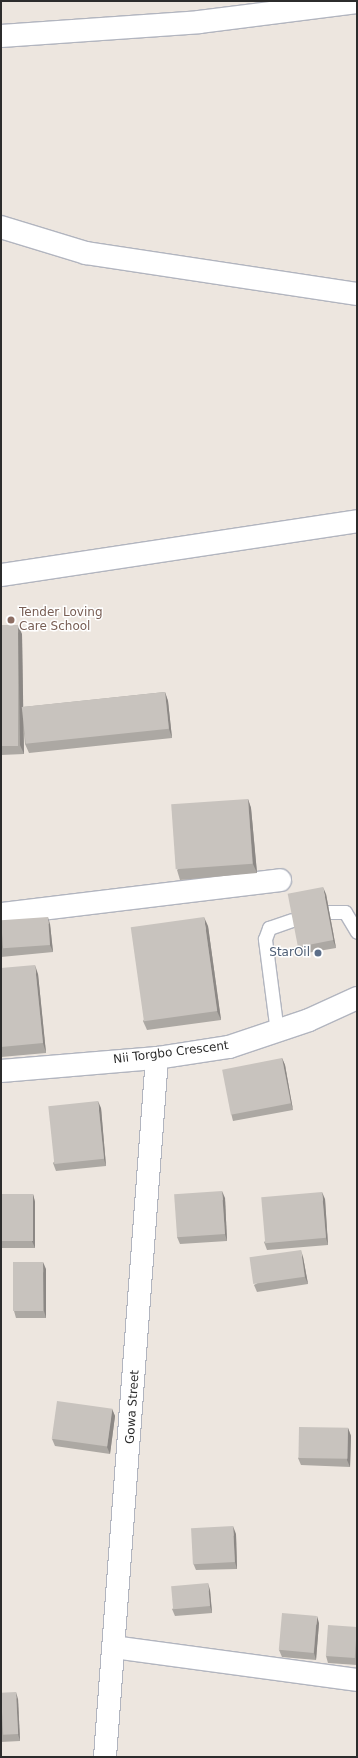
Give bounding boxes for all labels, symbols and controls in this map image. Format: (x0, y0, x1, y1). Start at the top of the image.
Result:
place label: Tender Loving Care School (19, 606, 103, 634)
marker: Tender Loving Care School (6, 615, 16, 625)
place label: StarOil (269, 946, 310, 960)
marker: StarOil (313, 948, 323, 958)
street label: Nii Torgbo Crescent (112, 1039, 230, 1067)
street label: Gowa Street (123, 1370, 143, 1444)

